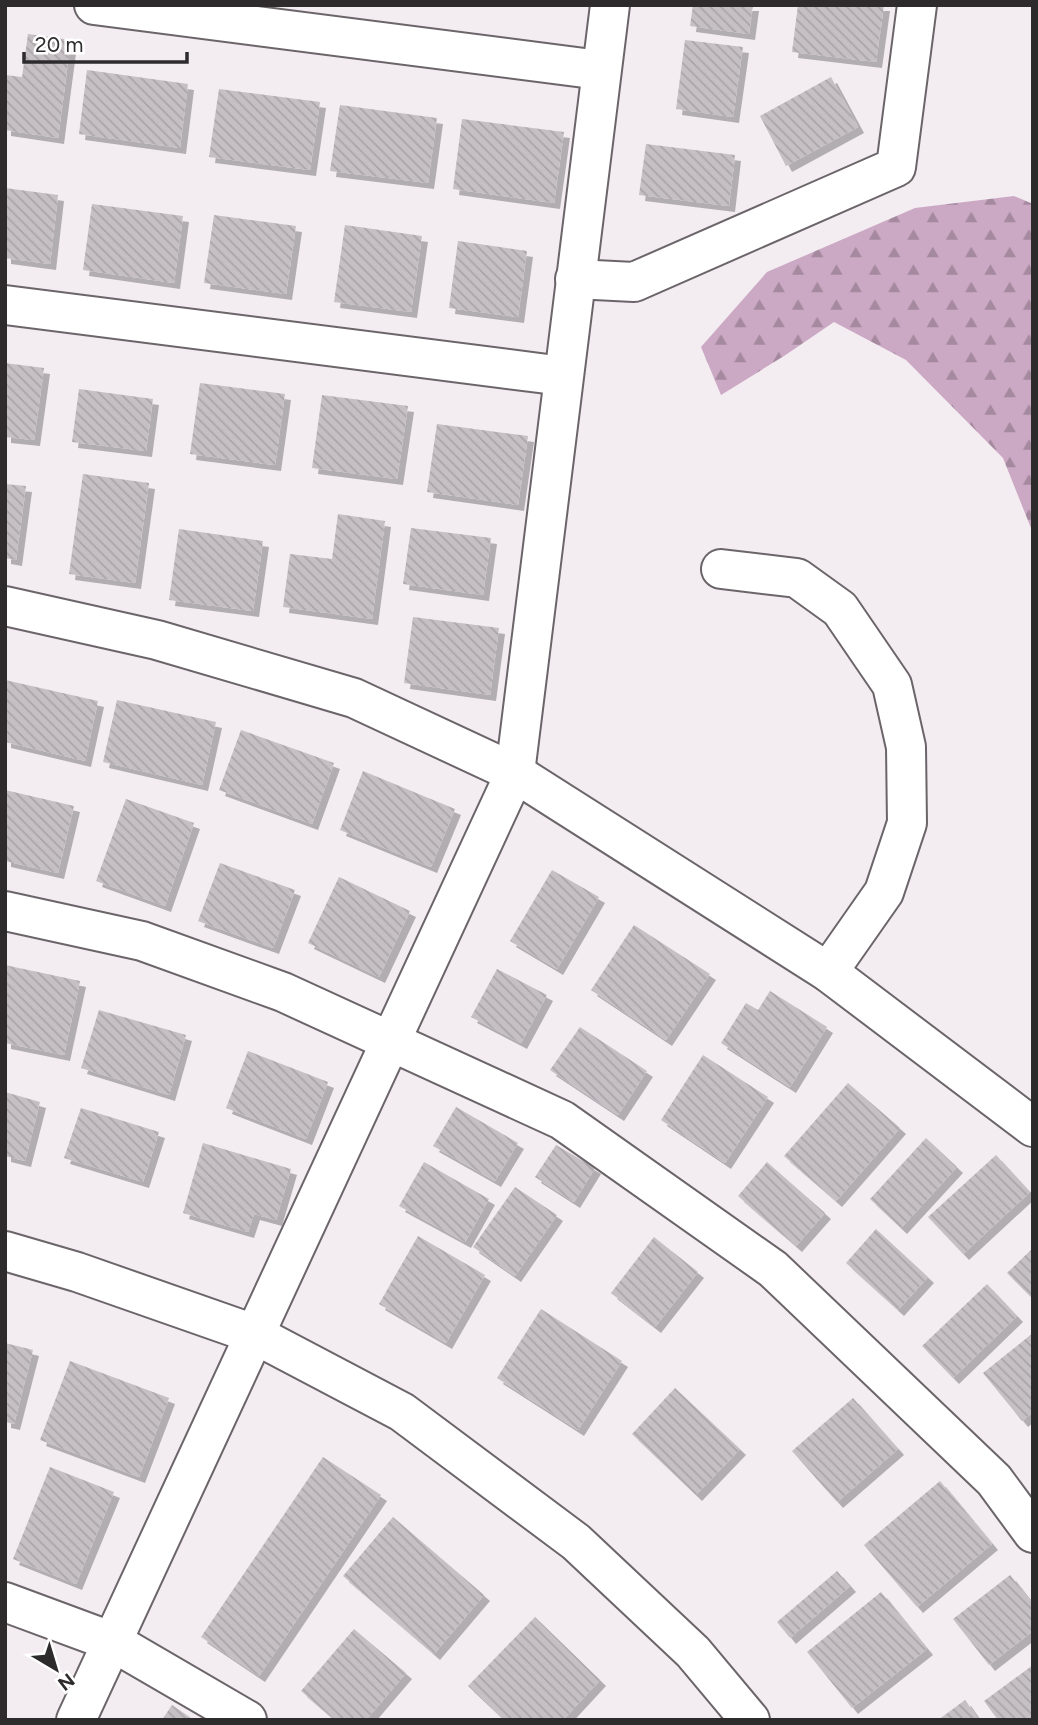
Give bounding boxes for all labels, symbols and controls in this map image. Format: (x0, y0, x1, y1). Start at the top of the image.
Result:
scale bar (24, 21, 187, 65)
text: 20 m (35, 32, 83, 57)
north arrow (21, 1634, 91, 1704)
text: N (53, 1668, 79, 1696)

